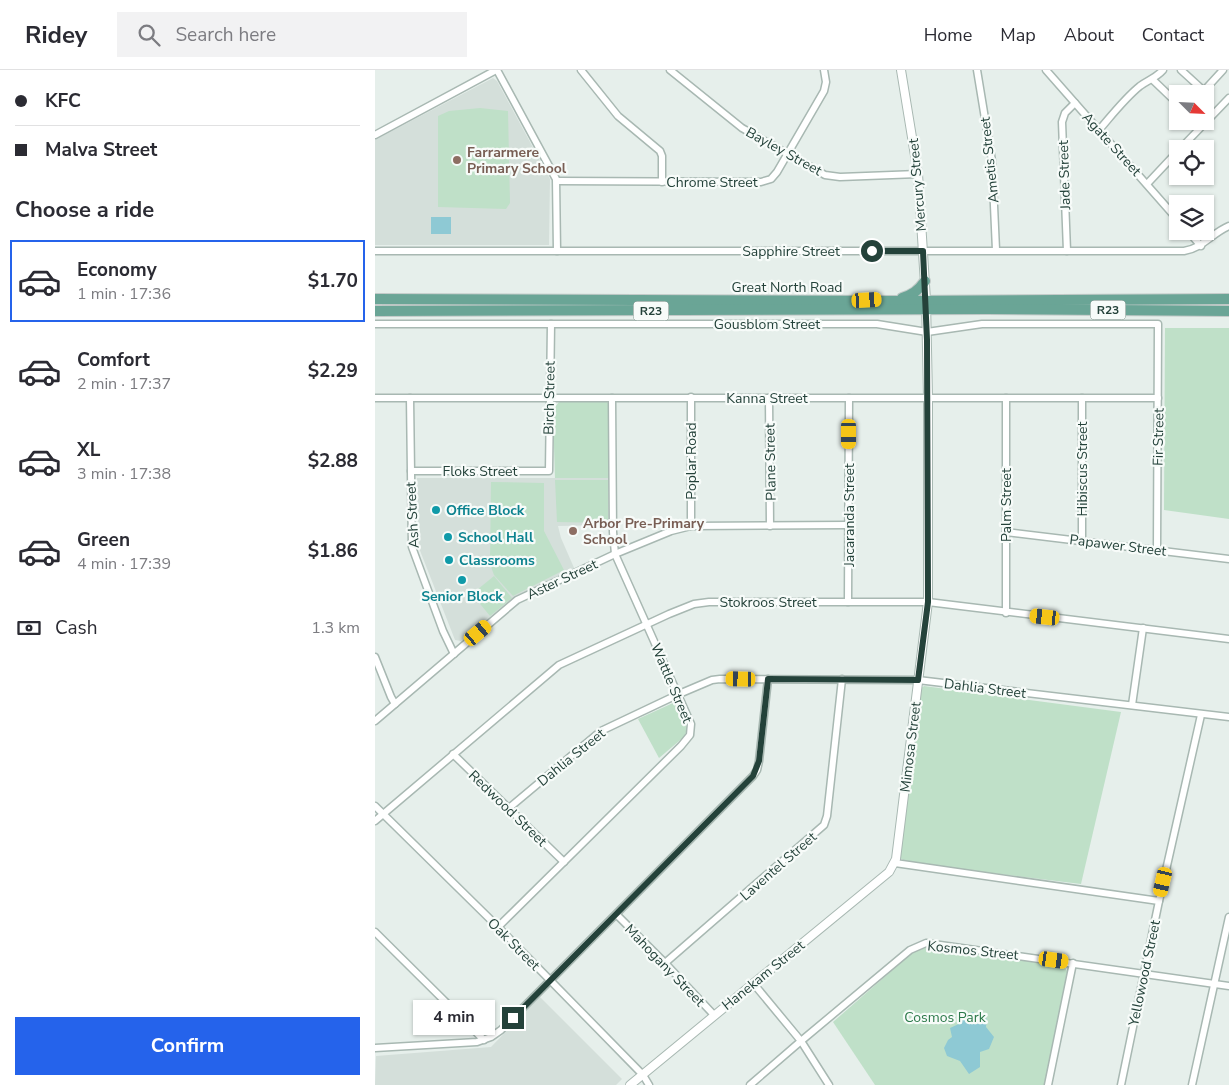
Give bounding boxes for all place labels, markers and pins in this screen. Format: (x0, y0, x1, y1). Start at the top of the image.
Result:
place label: Farrarmere Primary School (467, 143, 567, 178)
marker: Farrarmere Primary School (451, 154, 463, 166)
place label: Office Block (446, 501, 525, 520)
marker: Office Block (430, 504, 442, 516)
place label: Arbor Pre-Primary School (583, 514, 705, 549)
marker: Arbor Pre-Primary School (567, 525, 579, 537)
place label: School Hall (458, 528, 534, 547)
marker: School Hall (442, 531, 454, 543)
place label: Classrooms (459, 551, 535, 570)
marker: Classrooms (443, 554, 455, 566)
marker: Senior Block (456, 574, 468, 586)
place label: Senior Block (421, 587, 503, 606)

